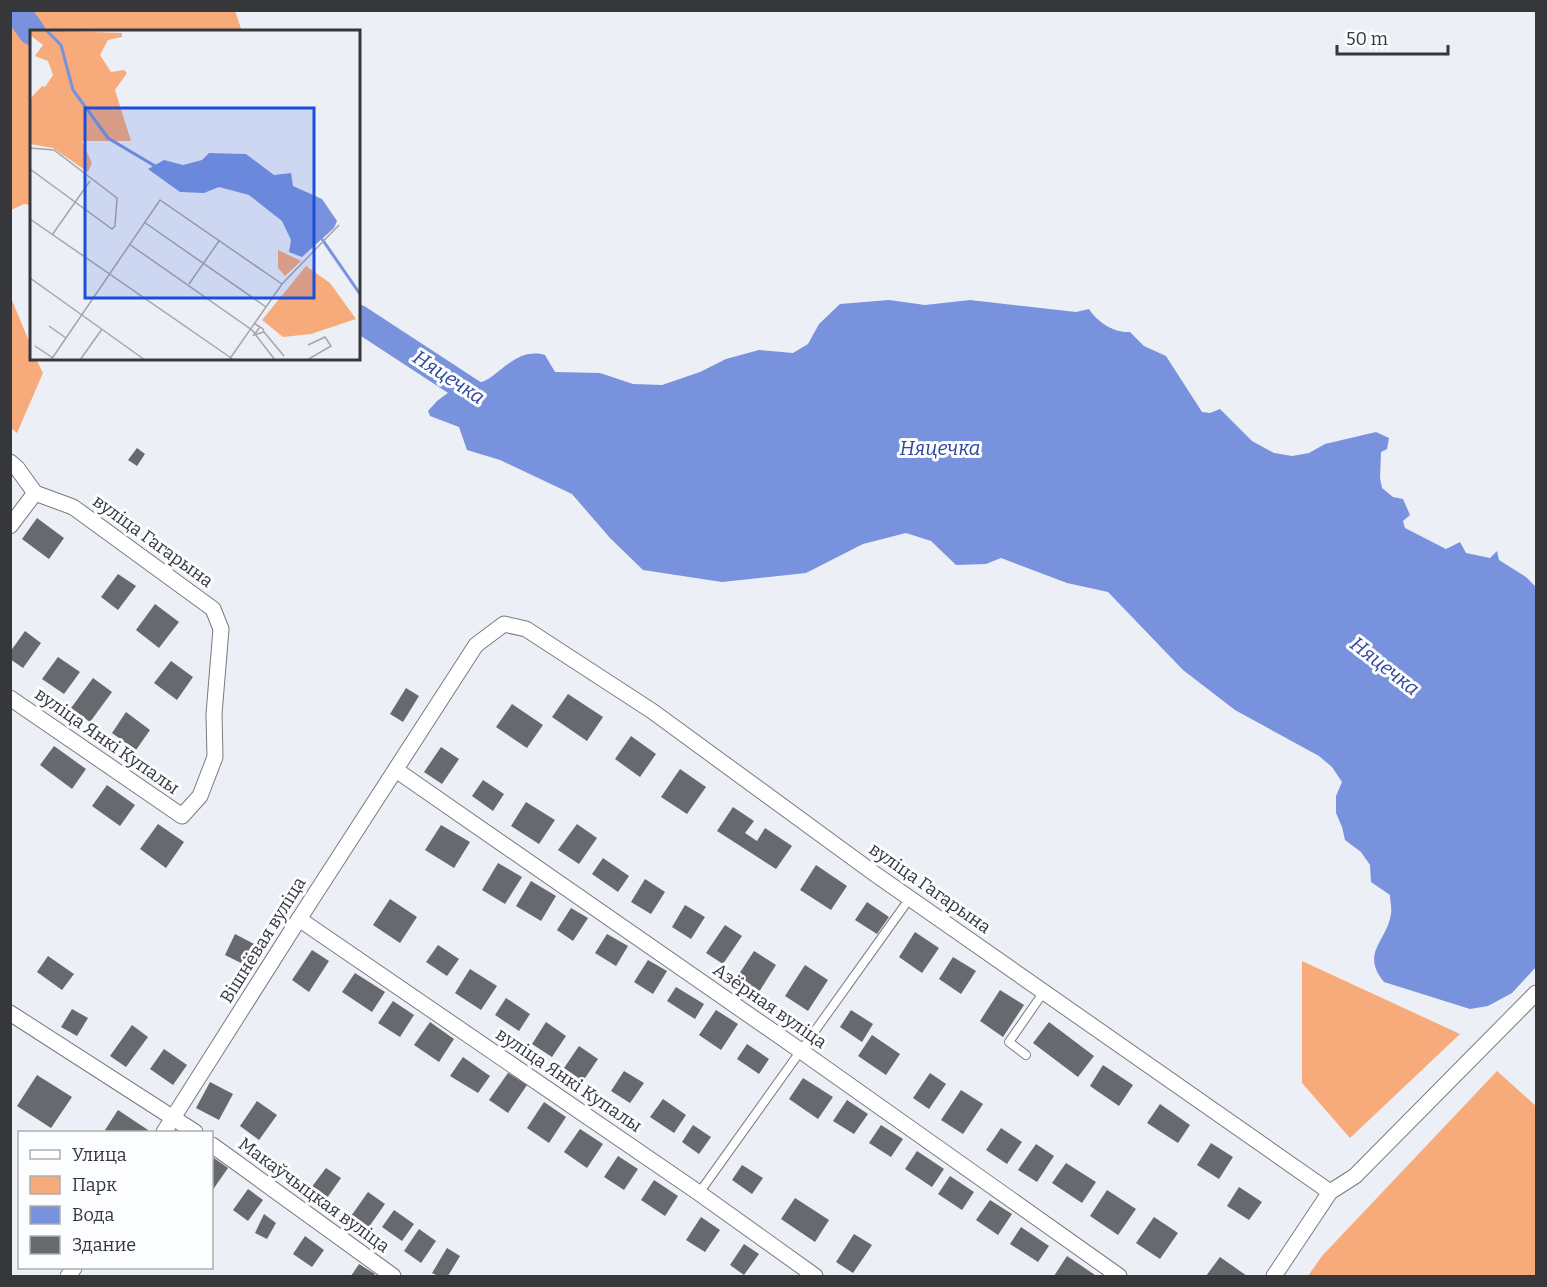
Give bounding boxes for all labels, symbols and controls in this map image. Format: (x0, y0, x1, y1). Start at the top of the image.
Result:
scale bar (1337, 18, 1448, 56)
text: 50 m (1346, 28, 1388, 50)
inset map (30, 30, 360, 360)
water label: Няцечка (408, 345, 490, 409)
water label: Няцечка (899, 436, 981, 460)
street label: вуліца Гагарына (88, 490, 218, 592)
water label: Няцечка (1346, 632, 1424, 700)
street label: вуліца Янкі Купалы (31, 683, 183, 799)
street label: вуліца Гагарына (865, 838, 995, 938)
street label: Вішнёвая вуліца (215, 873, 311, 1007)
street label: Азёрная вуліца (709, 959, 831, 1053)
street label: вуліца Янкі Купалы (492, 1023, 646, 1137)
legend (18, 1131, 213, 1269)
street label: Макаўчыцкая вуліца (234, 1133, 394, 1257)
text: Улица (72, 1144, 127, 1166)
text: Парк (72, 1174, 117, 1196)
text: Вода (72, 1204, 114, 1226)
text: Здание (72, 1234, 136, 1256)

